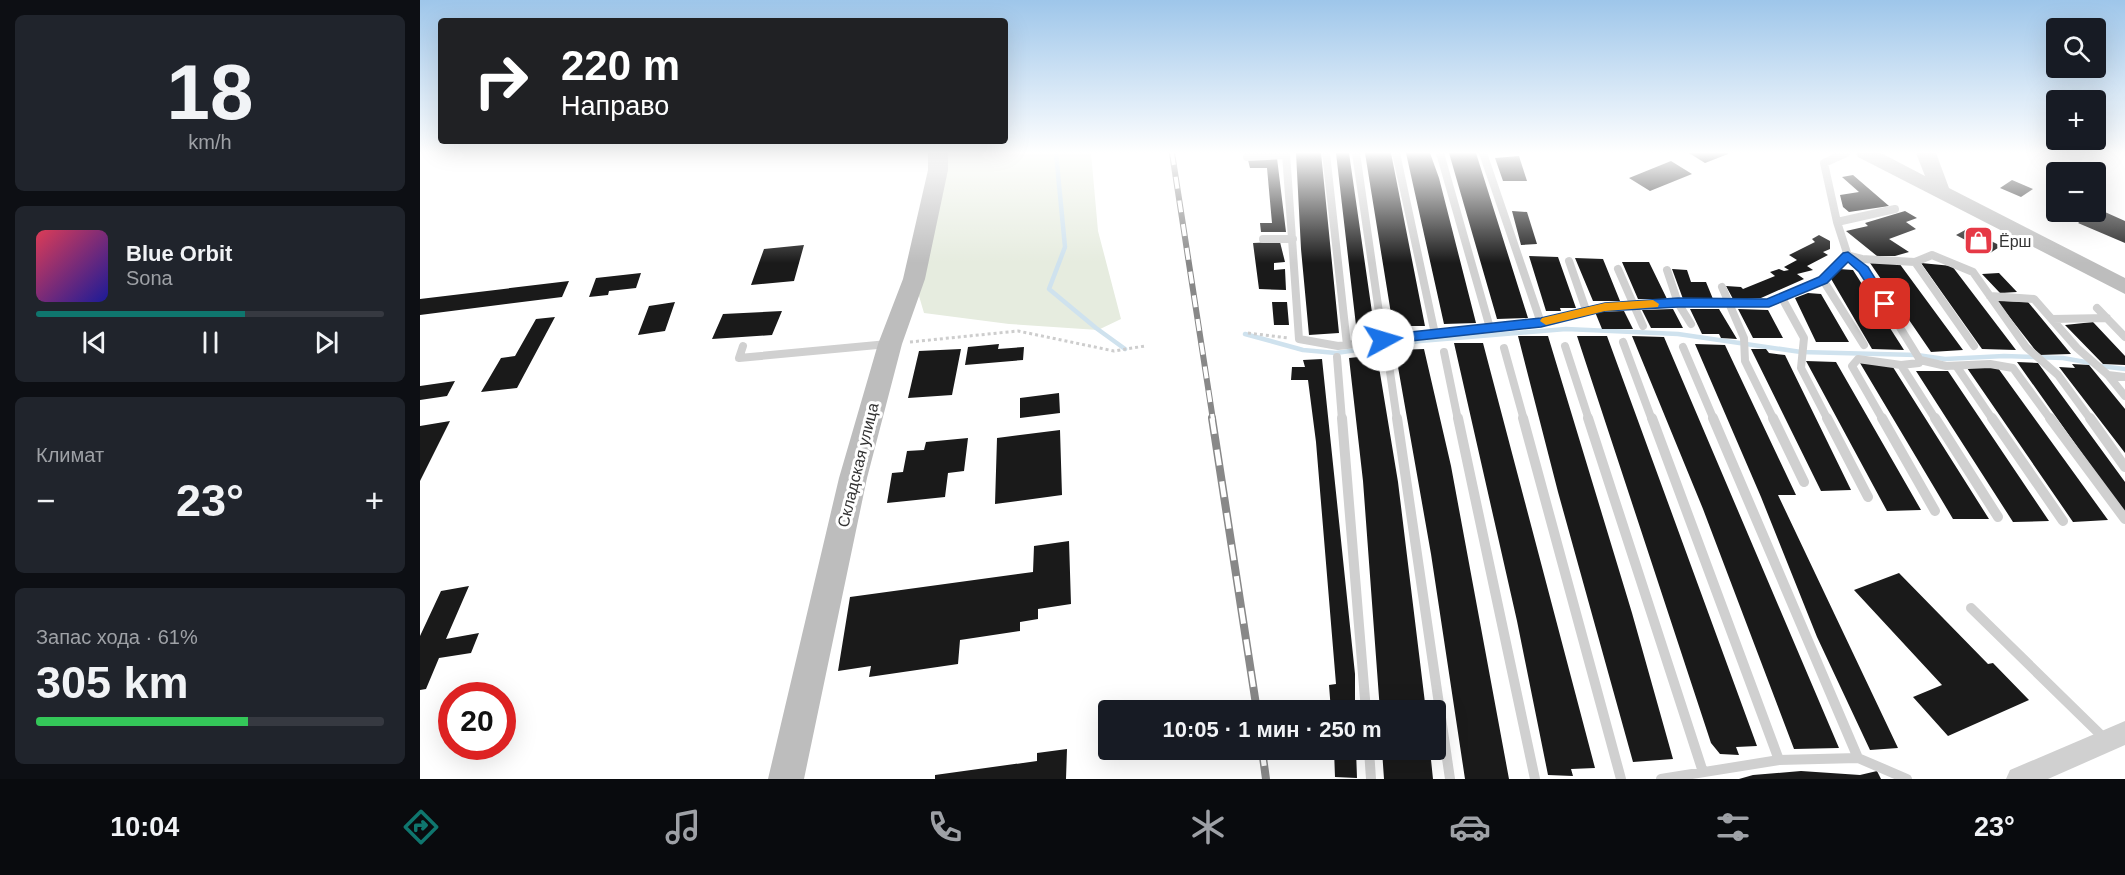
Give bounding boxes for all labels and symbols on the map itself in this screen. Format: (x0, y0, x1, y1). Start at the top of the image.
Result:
shop icon: Ёрш (1962, 225, 1994, 257)
place label: Ёрш (1999, 233, 2031, 250)
pin (1859, 278, 1910, 329)
position arrow (1351, 308, 1415, 372)
street label: Складская улица (834, 401, 882, 529)
speed limit sign: 20 (438, 682, 516, 760)

